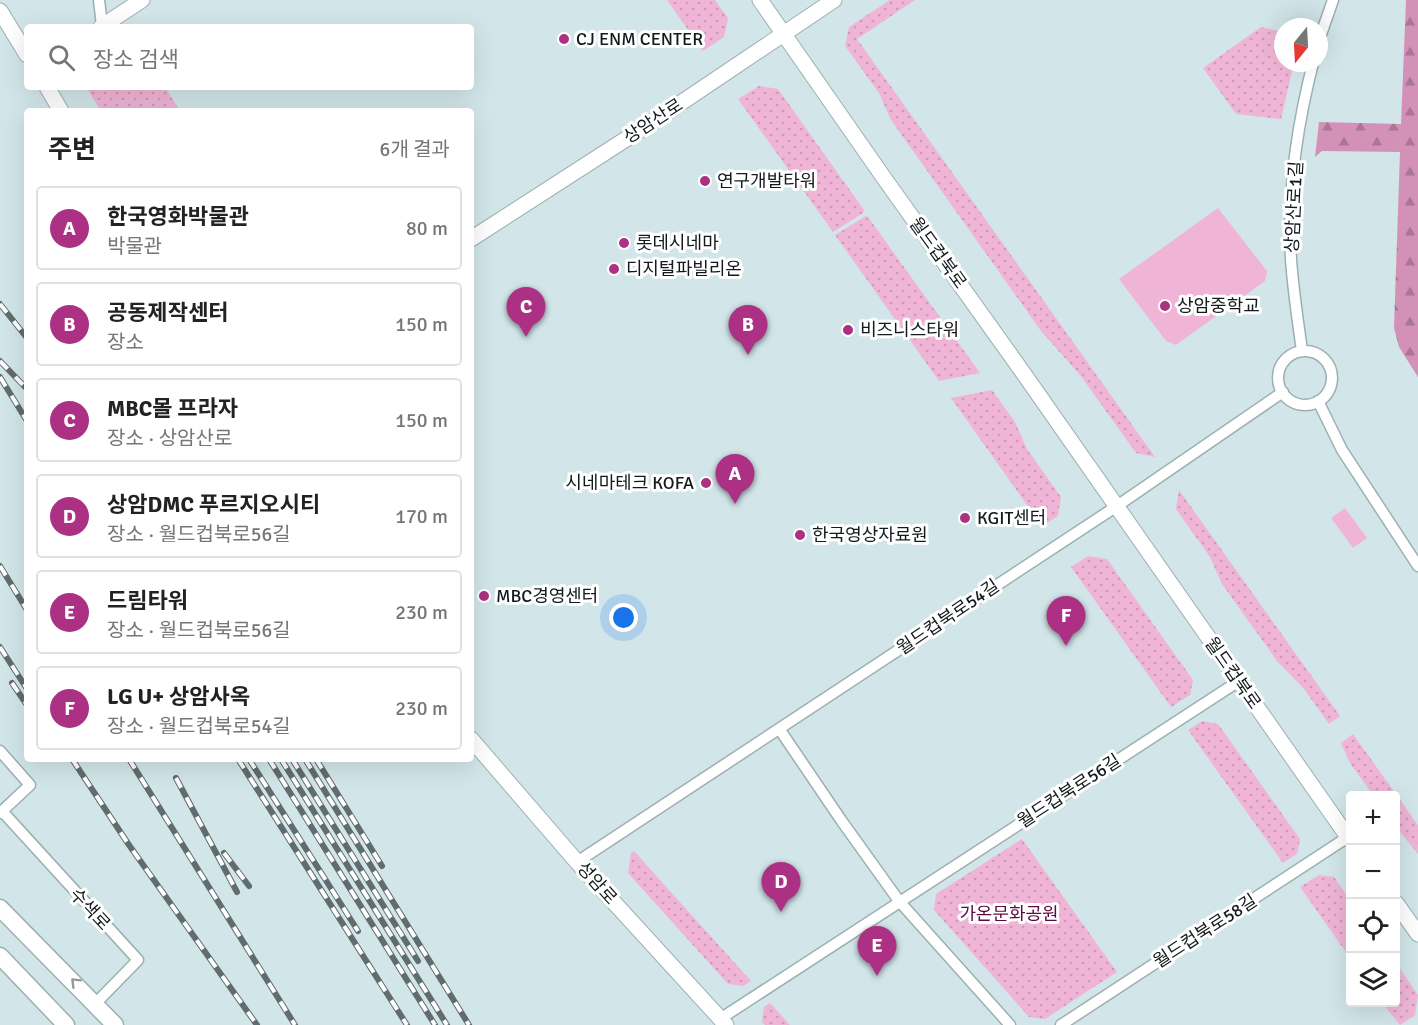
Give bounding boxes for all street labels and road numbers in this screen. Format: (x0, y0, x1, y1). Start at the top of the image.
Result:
street label: 상암산로 (619, 94, 687, 148)
street label: 상암산로1길 (1281, 160, 1307, 254)
street label: 월드컵북로 (905, 213, 971, 293)
street label: 월드컵북로54길 (893, 575, 1003, 659)
street label: 월드컵북로 (1200, 633, 1266, 713)
street label: 월드컵북로56길 (1013, 749, 1125, 833)
street label: 성암로 (572, 857, 622, 909)
street label: 수색로 (65, 883, 115, 935)
street label: 월드컵북로58길 (1149, 889, 1261, 973)

